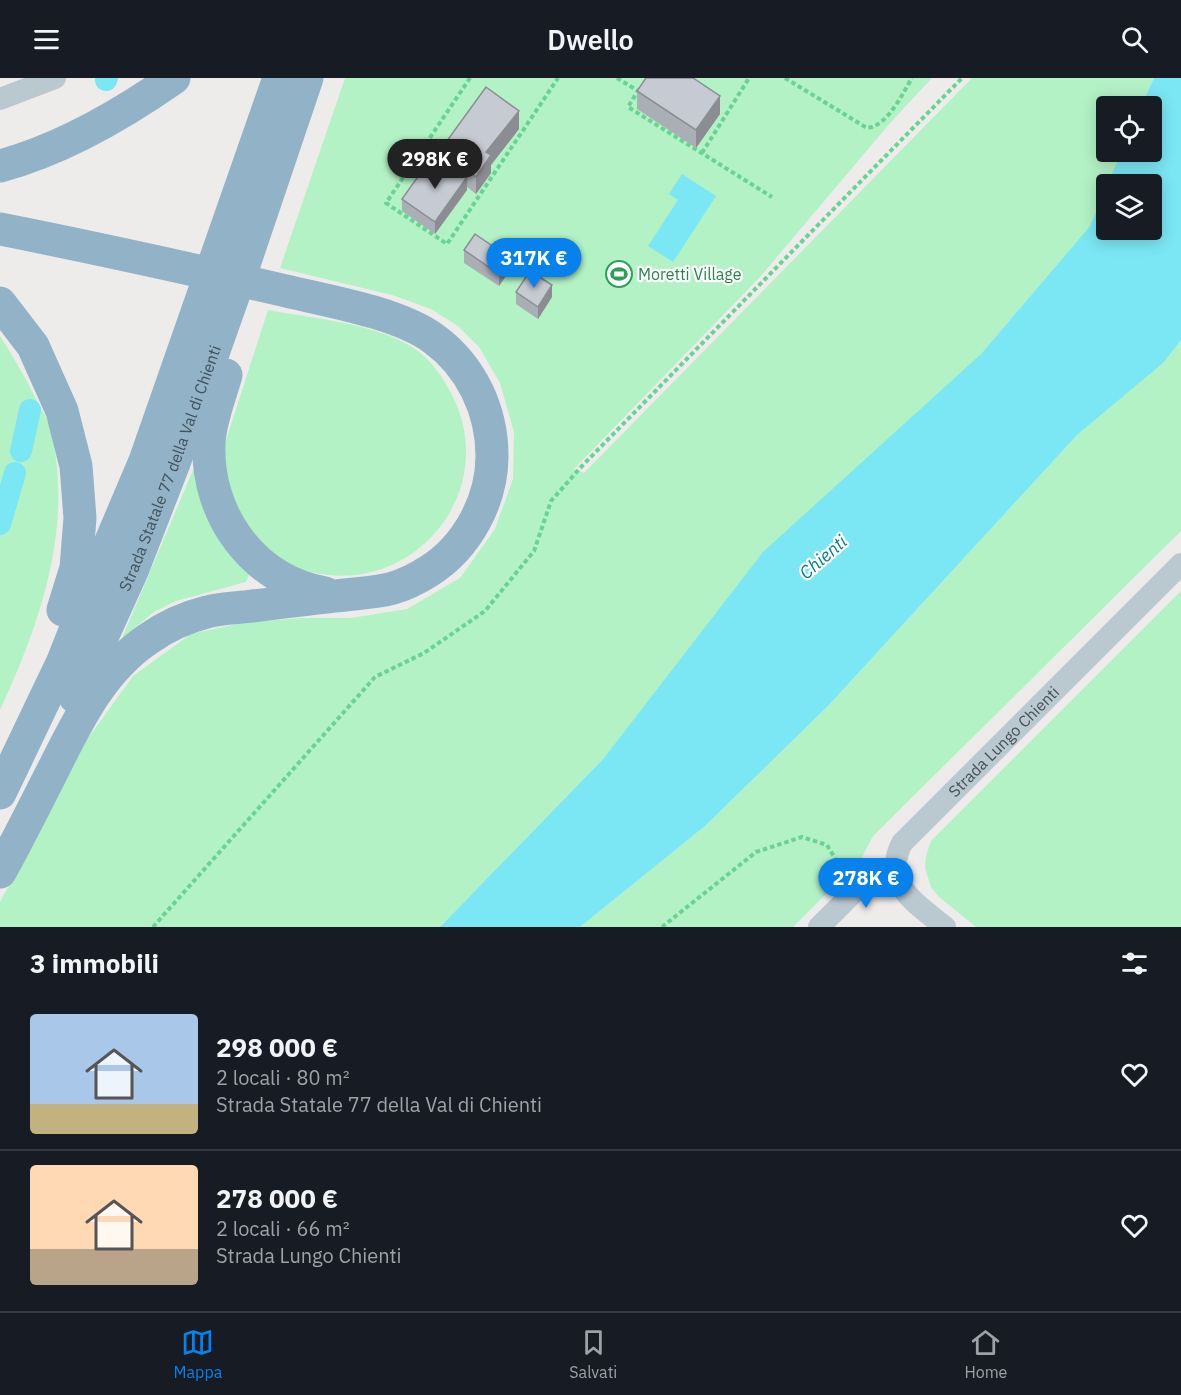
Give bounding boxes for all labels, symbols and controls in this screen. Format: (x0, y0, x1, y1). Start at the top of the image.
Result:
text: Dwello (547, 22, 634, 57)
icon: menu (30, 23, 63, 56)
icon: search (1118, 23, 1151, 56)
map controls (1096, 96, 1162, 240)
button: locate (1096, 96, 1162, 162)
pin: 298K € (386, 139, 484, 190)
text: 298K € (401, 145, 469, 172)
button: layers (1096, 174, 1162, 240)
pin: 317K € (485, 238, 583, 289)
text: 317K € (500, 244, 568, 271)
sports icon: Moretti Village (604, 259, 634, 289)
place label: Moretti Village (638, 264, 742, 284)
street label: Strada Statale 77 della Val di Chienti (114, 342, 225, 594)
water label: Chienti (794, 530, 852, 584)
street label: Strada Lungo Chienti (944, 682, 1063, 801)
pin: 278K € (817, 858, 915, 909)
text: 278K € (832, 864, 900, 891)
text: 3 immobili (30, 946, 159, 980)
icon: filters (1118, 947, 1151, 980)
text: 298 000 € (216, 1030, 338, 1064)
icon: home (78, 1038, 150, 1110)
icon: heart (1118, 1058, 1151, 1091)
text: 2 locali · 80 m² (216, 1064, 350, 1091)
text: Strada Statale 77 della Val di Chienti (216, 1091, 542, 1118)
text: 278 000 € (216, 1181, 338, 1215)
icon: home (78, 1189, 150, 1261)
icon: heart (1118, 1209, 1151, 1242)
text: 2 locali · 66 m² (216, 1215, 350, 1242)
text: Strada Lungo Chienti (216, 1242, 402, 1269)
tab: Mappa (174, 1326, 222, 1382)
tab: Salvati (569, 1326, 617, 1382)
tab: Home (964, 1326, 1007, 1382)

